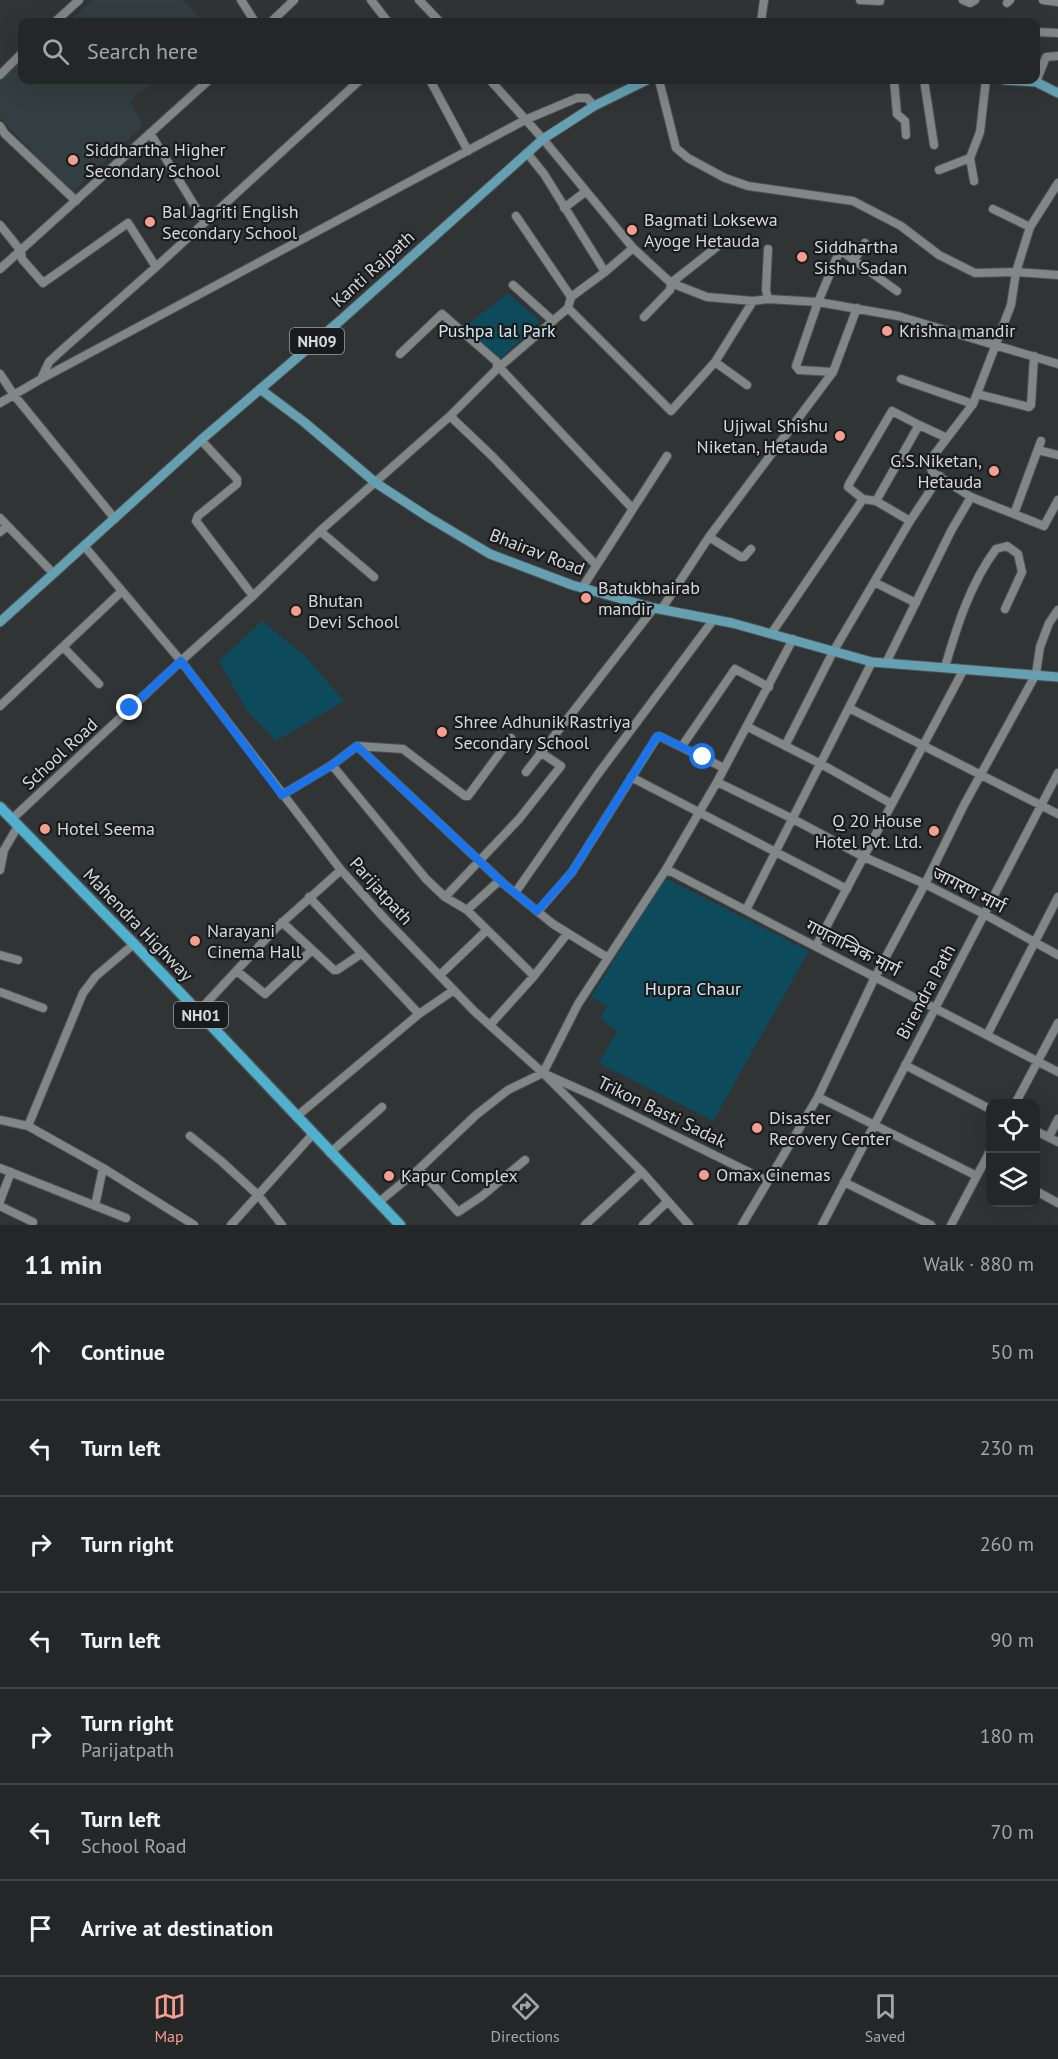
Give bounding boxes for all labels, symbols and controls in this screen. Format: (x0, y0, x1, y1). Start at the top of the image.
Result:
search box (18, 18, 1040, 84)
icon: search (39, 35, 72, 68)
text: Search here (87, 37, 198, 65)
place label: Siddhartha Higher Secondary School (85, 138, 226, 182)
marker: Siddhartha Higher Secondary School (66, 153, 80, 167)
place label: Bal Jagriti English Secondary School (162, 200, 299, 244)
place label: Bagmati Loksewa Ayoge Hetauda (644, 208, 778, 252)
marker: Bal Jagriti English Secondary School (143, 215, 157, 229)
marker: Bagmati Loksewa Ayoge Hetauda (625, 223, 639, 237)
street label: Kanti Rajpath (326, 225, 419, 312)
place label: Siddhartha Sishu Sadan (814, 235, 907, 279)
marker: Siddhartha Sishu Sadan (795, 250, 809, 264)
park label: Pushpa lal Park (438, 319, 556, 342)
place label: Krishna mandir (899, 319, 1015, 342)
marker: Krishna mandir (880, 324, 894, 338)
road number: NH09 (290, 328, 344, 354)
place label: Ujjwal Shishu Niketan, Hetauda (697, 414, 828, 458)
marker: Ujjwal Shishu Niketan, Hetauda (833, 429, 847, 443)
place label: G.S.Niketan, Hetauda (890, 449, 982, 493)
marker: G.S.Niketan, Hetauda (987, 464, 1001, 478)
street label: Bhairav Road (486, 523, 588, 580)
place label: Batukbhairab mandir (598, 576, 700, 620)
place label: Bhutan Devi School (308, 589, 400, 633)
marker: Batukbhairab mandir (579, 591, 593, 605)
marker: Bhutan Devi School (289, 604, 303, 618)
route end (116, 694, 142, 720)
place label: Shree Adhunik Rastriya Secondary School (454, 710, 631, 754)
street label: School Road (17, 713, 102, 794)
marker: Shree Adhunik Rastriya Secondary School (435, 725, 449, 739)
route start (689, 743, 715, 769)
place label: Q 20 House Hotel Pvt. Ltd. (815, 809, 922, 853)
place label: Hotel Seema (57, 817, 155, 840)
marker: Hotel Seema (38, 822, 52, 836)
marker: Q 20 House Hotel Pvt. Ltd. (927, 824, 941, 838)
street label: Parijatpath (345, 852, 418, 929)
street label: जागरण मार्ग (929, 861, 1010, 918)
street label: Mahendra Highway (78, 863, 199, 986)
street label: गणतान्त्रिक मार्ग (802, 914, 905, 982)
place label: Narayani Cinema Hall (207, 919, 302, 963)
marker: Narayani Cinema Hall (188, 934, 202, 948)
street label: Birendra Path (891, 940, 960, 1043)
park label: Hupra Chaur (645, 977, 741, 1000)
road number: NH01 (174, 1002, 228, 1028)
street label: Trikon Basti Sadak (594, 1070, 731, 1153)
map controls (986, 1099, 1040, 1207)
button: locate (986, 1099, 1040, 1153)
place label: Disaster Recovery Center (769, 1106, 891, 1150)
marker: Disaster Recovery Center (750, 1121, 764, 1135)
button: layers (986, 1153, 1040, 1207)
place label: Omax Cinemas (716, 1163, 831, 1186)
place label: Kapur Complex (401, 1164, 518, 1187)
marker: Omax Cinemas (697, 1168, 711, 1182)
marker: Kapur Complex (382, 1169, 396, 1183)
text: 11 min (24, 1248, 102, 1281)
text: Walk · 880 m (923, 1251, 1034, 1277)
icon: ahead (24, 1336, 57, 1369)
text: Continue (81, 1338, 165, 1366)
text: 50 m (991, 1339, 1034, 1365)
icon: left (24, 1432, 57, 1465)
text: Turn left (81, 1434, 161, 1462)
text: 230 m (980, 1435, 1034, 1461)
icon: right (24, 1528, 57, 1561)
text: Turn right (81, 1530, 173, 1558)
text: 260 m (980, 1531, 1034, 1557)
icon: left (24, 1624, 57, 1657)
text: Turn left (81, 1626, 161, 1654)
text: 90 m (991, 1627, 1034, 1653)
text: Turn right (81, 1709, 173, 1737)
icon: right (24, 1720, 57, 1753)
text: 180 m (980, 1723, 1034, 1749)
text: Parijatpath (81, 1737, 174, 1763)
text: Turn left (81, 1805, 161, 1833)
icon: left (24, 1816, 57, 1849)
text: 70 m (991, 1819, 1034, 1845)
text: School Road (81, 1833, 187, 1859)
icon: arrive (24, 1912, 57, 1945)
text: Arrive at destination (81, 1914, 273, 1942)
tab: Map (153, 1990, 186, 2046)
tab: Directions (491, 1990, 560, 2046)
tab: Saved (865, 1990, 905, 2046)

